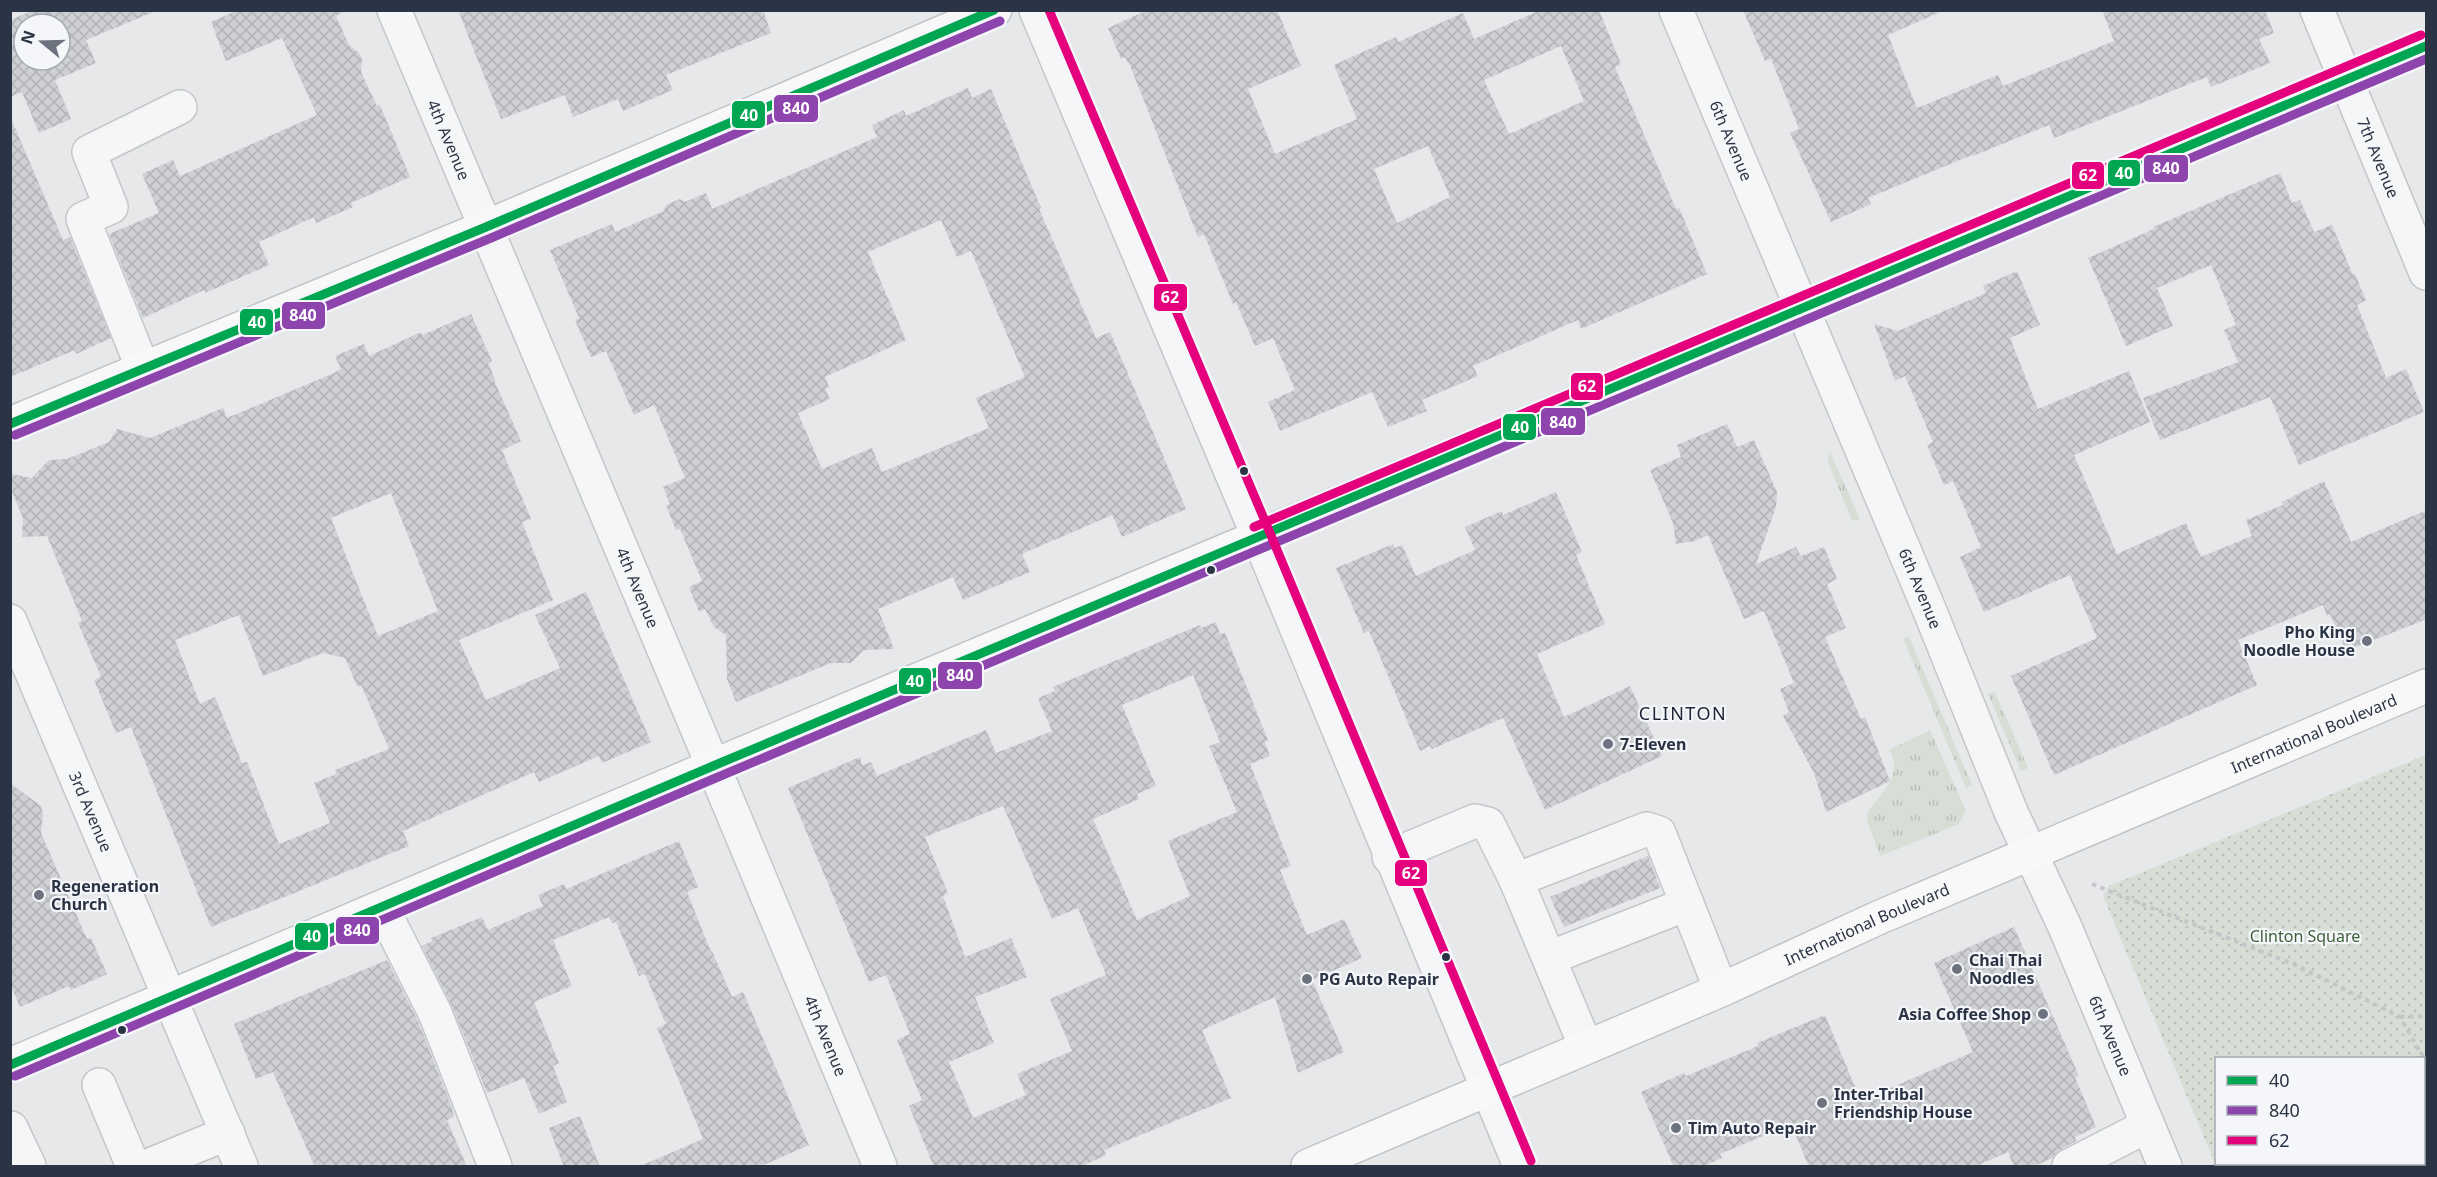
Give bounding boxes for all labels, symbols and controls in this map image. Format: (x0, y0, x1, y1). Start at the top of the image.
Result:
north arrow (12, 12, 72, 72)
text: N (15, 27, 40, 47)
line badge: 840 (773, 94, 819, 123)
street label: 4th Avenue (422, 96, 476, 183)
text: 840 (782, 97, 810, 119)
street label: 6th Avenue (1705, 97, 1758, 184)
line badge: 40 (731, 100, 766, 129)
text: 40 (740, 104, 758, 126)
street label: 7th Avenue (2352, 114, 2405, 201)
line badge: 840 (2143, 154, 2189, 183)
text: 840 (2152, 157, 2180, 179)
line badge: 40 (2107, 159, 2141, 187)
line badge: 62 (2071, 161, 2105, 190)
text: 40 (2115, 162, 2133, 184)
text: 62 (2079, 164, 2097, 186)
line badge: 62 (1153, 283, 1188, 312)
text: 62 (1161, 286, 1179, 308)
line badge: 840 (281, 301, 326, 330)
text: 840 (289, 304, 317, 326)
line badge: 40 (239, 308, 274, 336)
text: 40 (248, 311, 266, 333)
line badge: 62 (1570, 372, 1604, 401)
text: 62 (1578, 375, 1596, 397)
line badge: 840 (1540, 407, 1586, 436)
text: 840 (1549, 411, 1577, 433)
line badge: 40 (1502, 413, 1537, 441)
text: 40 (1511, 416, 1529, 438)
unlabelled marker (1238, 465, 1250, 477)
street label: 4th Avenue (611, 544, 664, 631)
street label: 6th Avenue (1894, 545, 1947, 632)
unlabelled marker (1205, 564, 1217, 576)
place label: Pho King Noodle House (2243, 621, 2355, 661)
marker: Pho King Noodle House (2360, 634, 2374, 648)
line badge: 840 (937, 661, 983, 690)
text: 840 (946, 664, 974, 686)
line badge: 40 (898, 667, 932, 695)
text: 40 (906, 670, 924, 692)
street label: International Boulevard (2227, 689, 2400, 778)
district label: CLINTON (1639, 701, 1727, 725)
place label: 7-Eleven (1620, 733, 1686, 755)
marker: 7-Eleven (1601, 737, 1615, 751)
street label: 3rd Avenue (64, 768, 118, 855)
line badge: 62 (1394, 859, 1428, 887)
text: 62 (1402, 862, 1420, 884)
place label: Regeneration Church (51, 875, 159, 915)
street label: International Boulevard (1781, 878, 1953, 970)
marker: Regeneration Church (32, 888, 46, 902)
line badge: 840 (335, 916, 380, 945)
text: 840 (343, 919, 371, 941)
line badge: 40 (294, 922, 329, 951)
text: 40 (303, 925, 321, 947)
park label: Clinton Square (2250, 925, 2360, 947)
place label: Chai Thai Noodles (1969, 949, 2042, 989)
unlabelled marker (1440, 951, 1452, 963)
marker: Chai Thai Noodles (1950, 962, 1964, 976)
place label: PG Auto Repair (1319, 968, 1439, 990)
marker: PG Auto Repair (1300, 972, 1314, 986)
street label: 4th Avenue (799, 992, 852, 1079)
street label: 6th Avenue (2084, 992, 2137, 1079)
place label: Asia Coffee Shop (1898, 1003, 2031, 1025)
marker: Asia Coffee Shop (2036, 1007, 2050, 1021)
unlabelled marker (116, 1024, 128, 1036)
legend (2215, 1057, 2425, 1165)
text: 40 (2269, 1068, 2290, 1092)
place label: Inter-Tribal Friendship House (1834, 1083, 1973, 1123)
marker: Inter-Tribal Friendship House (1815, 1096, 1829, 1110)
text: 840 (2269, 1098, 2300, 1122)
place label: Tim Auto Repair (1688, 1117, 1816, 1139)
marker: Tim Auto Repair (1669, 1121, 1683, 1135)
text: 62 (2269, 1128, 2290, 1152)

